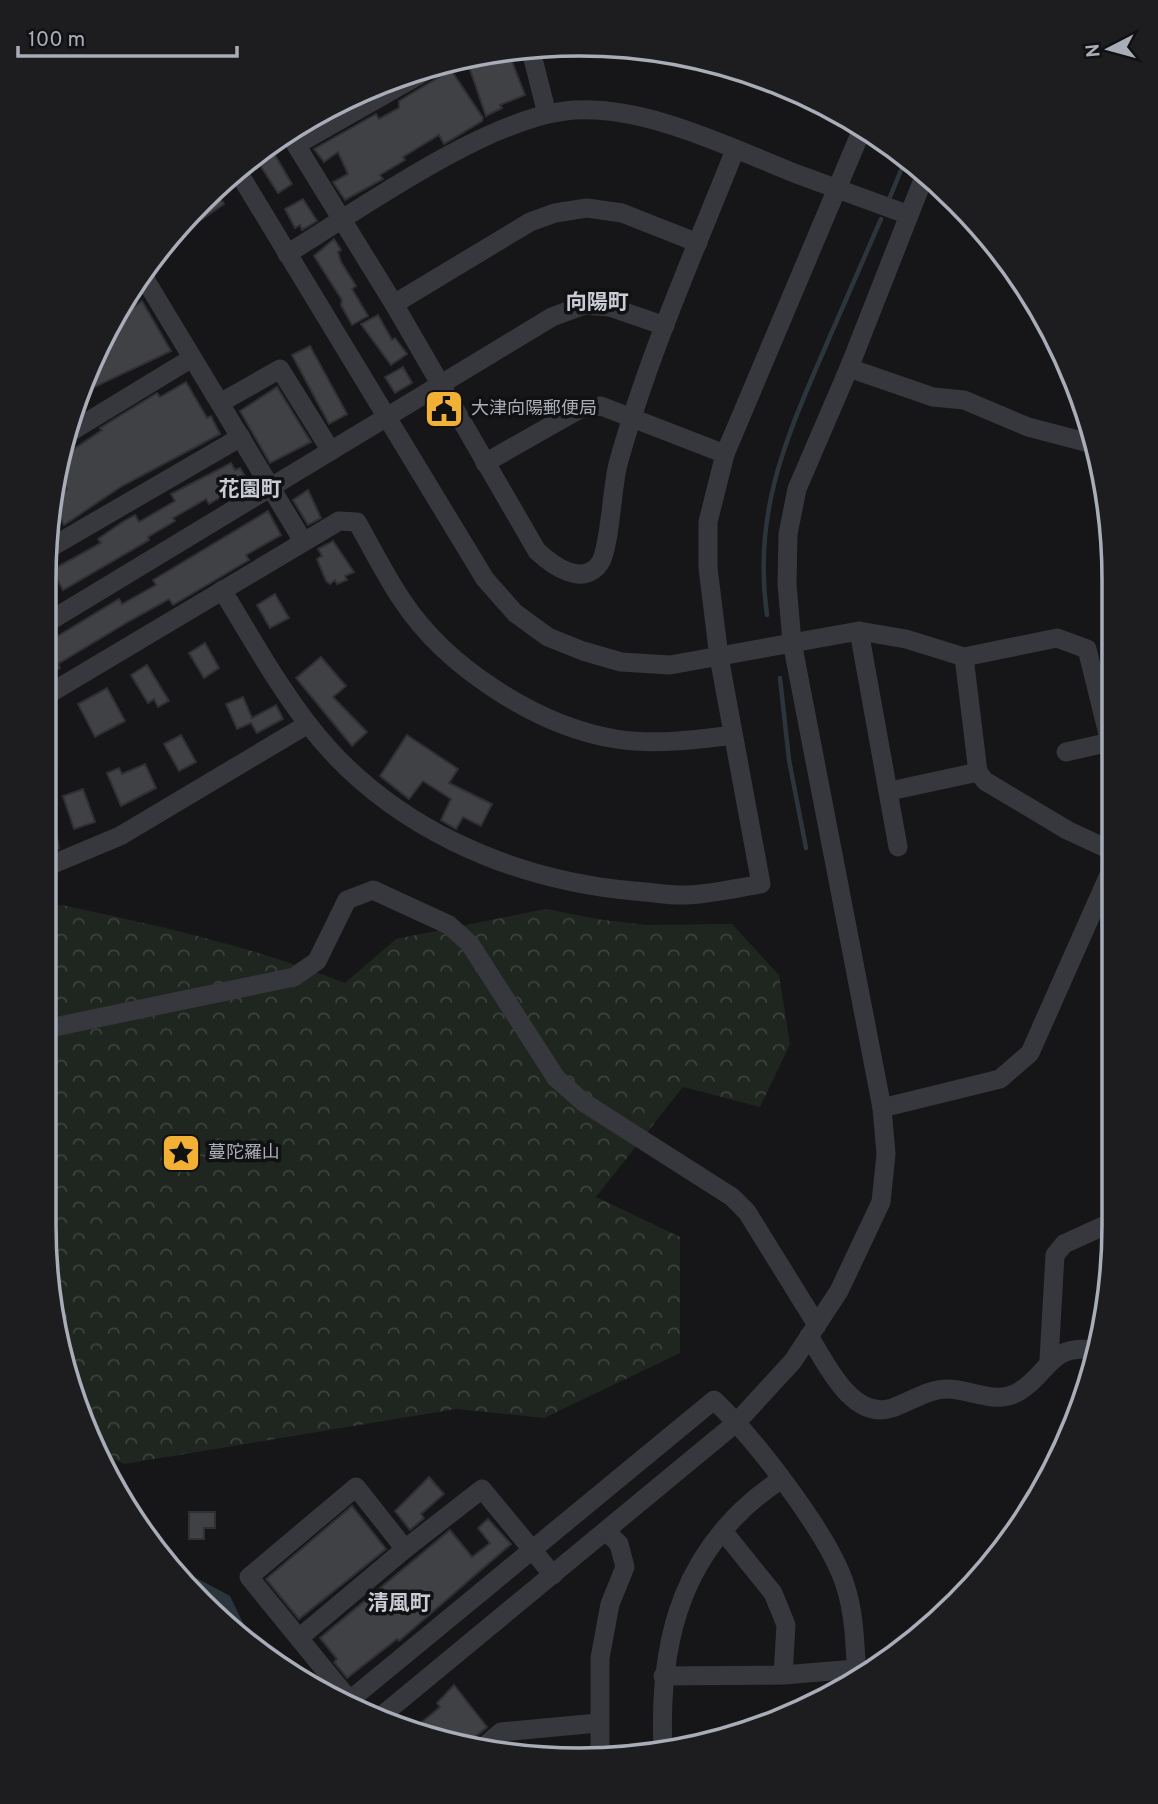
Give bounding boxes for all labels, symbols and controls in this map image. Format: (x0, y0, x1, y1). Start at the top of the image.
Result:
scale bar (18, 14, 236, 58)
north arrow (1074, 14, 1144, 84)
text: 100 m (28, 27, 85, 54)
text: N (1081, 43, 1107, 59)
district label: 向陽町 (566, 290, 629, 317)
public building icon: 大津向陽郵便局 (423, 388, 465, 430)
place label: 大津向陽郵便局 (471, 398, 597, 421)
district label: 花園町 (219, 477, 282, 504)
place icon: 蔓陀羅山 (160, 1132, 202, 1174)
place label: 蔓陀羅山 (208, 1142, 280, 1165)
district label: 清風町 (368, 1591, 431, 1618)

